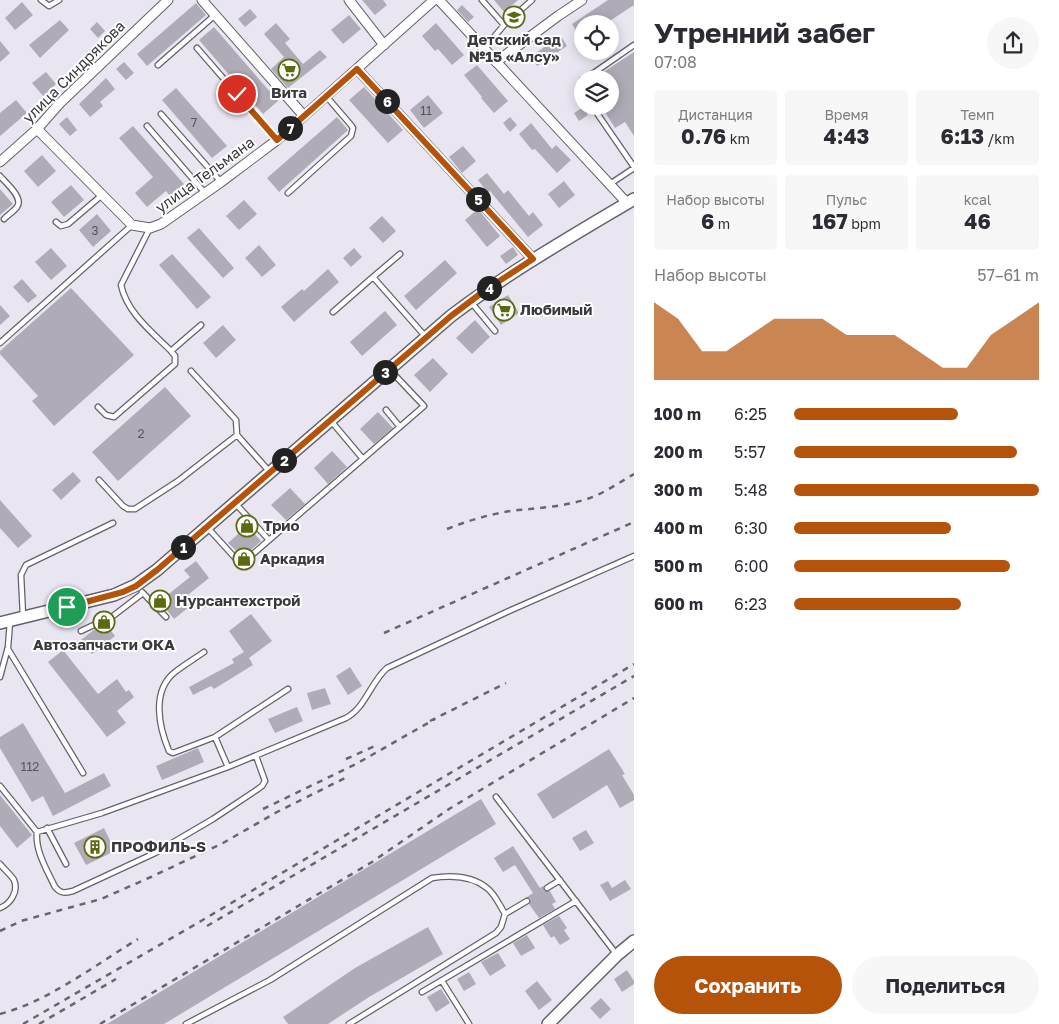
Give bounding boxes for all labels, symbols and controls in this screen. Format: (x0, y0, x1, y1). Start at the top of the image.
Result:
school or university icon: Детский сад №15 «Алсу» (502, 5, 526, 29)
map controls (574, 15, 619, 115)
button: locate (574, 15, 619, 60)
street label: улица Синдрякова (18, 16, 128, 126)
text: Утренний забег (654, 16, 875, 49)
button: share (987, 17, 1039, 69)
place label: Детский сад №15 «Алсу» (467, 30, 561, 65)
text: 07:08 (654, 52, 697, 72)
supermarket icon: Вита (277, 58, 301, 82)
button: layers (574, 70, 619, 115)
pin (216, 73, 258, 115)
icon: check (223, 80, 251, 108)
place label: Вита (271, 83, 307, 101)
pin: 6 (374, 88, 400, 114)
text: 6 (383, 93, 392, 110)
house number: 11 (420, 103, 432, 118)
text: Дистанция (678, 106, 753, 123)
text: Время (824, 106, 869, 123)
text: Темп (960, 106, 995, 123)
house number: 7 (191, 115, 197, 130)
pin: 7 (278, 116, 302, 140)
text: 7 (287, 120, 294, 137)
text: 0.76 (681, 123, 726, 149)
text: 4:43 (824, 123, 869, 149)
text: 6:13 (940, 123, 984, 149)
text: km (726, 130, 750, 147)
text: /km (984, 130, 1015, 147)
street label: улица Тельмана (151, 132, 257, 216)
pin: 5 (466, 186, 490, 212)
text: 5 (474, 191, 483, 208)
text: Набор высоты (666, 191, 765, 208)
text: Пульс (826, 191, 867, 208)
text: kcal (964, 191, 991, 208)
text: 6 (701, 208, 714, 234)
text: 167 (812, 208, 848, 234)
text: 46 (964, 208, 991, 234)
text: m (714, 215, 730, 232)
text: bpm (848, 215, 881, 232)
house number: 3 (91, 223, 99, 238)
text: Набор высоты (654, 265, 767, 285)
text: 57–61 m (977, 265, 1039, 285)
pin: 4 (476, 276, 502, 300)
text: 4 (485, 280, 494, 297)
supermarket icon: Любимый (492, 298, 516, 322)
place label: Любимый (520, 300, 592, 318)
pin: 3 (372, 360, 398, 384)
text: 3 (381, 364, 390, 381)
text: 100 m (654, 404, 701, 424)
text: 6:25 (734, 404, 767, 424)
house number: 2 (138, 426, 145, 441)
text: 200 m (654, 442, 703, 462)
text: 5:57 (734, 442, 766, 462)
pin: 2 (272, 448, 296, 472)
text: 2 (280, 452, 289, 469)
text: 300 m (654, 480, 703, 500)
text: 5:48 (734, 480, 768, 500)
shop icon: Трио (235, 514, 259, 538)
place label: Трио (263, 516, 300, 534)
text: 400 m (654, 518, 703, 538)
text: 6:30 (734, 518, 768, 538)
pin: 1 (170, 534, 196, 560)
text: 1 (180, 539, 187, 556)
shop icon: Аркадия (232, 547, 256, 571)
place label: Аркадия (260, 549, 325, 567)
text: 500 m (654, 556, 703, 576)
text: 6:00 (734, 556, 768, 576)
pin (46, 586, 88, 628)
shop icon: Нурсантехстрой (148, 589, 172, 613)
place label: Нурсантехстрой (176, 591, 301, 609)
icon: arrive (53, 593, 81, 621)
text: 600 m (654, 594, 703, 614)
text: 6:23 (734, 594, 767, 614)
shop icon: Автозапчасти ОКА (92, 610, 116, 634)
place label: Автозапчасти ОКА (33, 635, 175, 653)
house number: 112 (21, 759, 39, 774)
building icon: ПРОФИЛЬ-S (83, 835, 107, 859)
place label: ПРОФИЛЬ-S (111, 837, 206, 855)
button: Сохранить (654, 956, 842, 1014)
button: Поделиться (852, 956, 1039, 1014)

